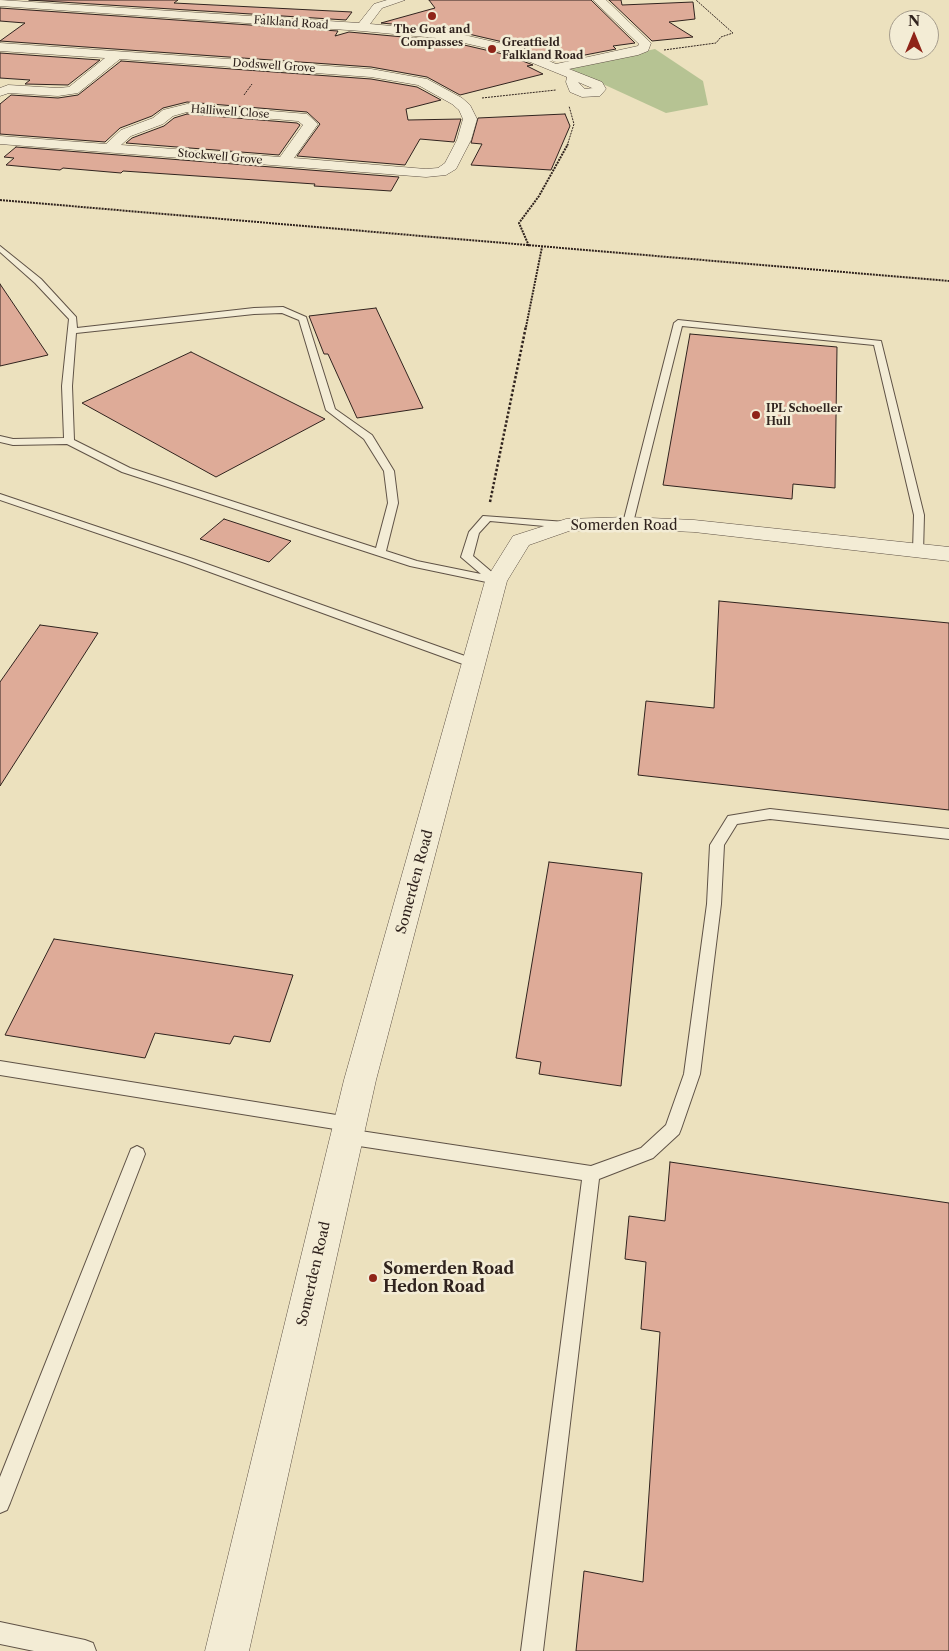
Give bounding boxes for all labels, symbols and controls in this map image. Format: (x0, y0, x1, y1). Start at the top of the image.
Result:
marker: The Goat and Compasses (426, 10, 438, 22)
north arrow (889, 10, 939, 60)
text: N (908, 12, 920, 30)
street label: Falkland Road (253, 14, 329, 32)
place label: The Goat and Compasses (394, 23, 470, 49)
place label: Greatfield Falkland Road (502, 36, 583, 62)
marker: Greatfield Falkland Road (486, 43, 498, 55)
street label: Dodswell Grove (232, 57, 316, 75)
street label: Halliwell Close (190, 103, 270, 121)
street label: Stockwell Grove (177, 147, 263, 167)
place label: IPL Schoeller Hull (766, 402, 842, 428)
marker: IPL Schoeller Hull (750, 409, 762, 421)
street label: Somerden Road (570, 518, 678, 534)
street label: Somerden Road (393, 828, 437, 936)
street label: Somerden Road (294, 1220, 334, 1328)
place label: Somerden Road Hedon Road (383, 1259, 514, 1297)
marker: Somerden Road Hedon Road (367, 1272, 379, 1284)

